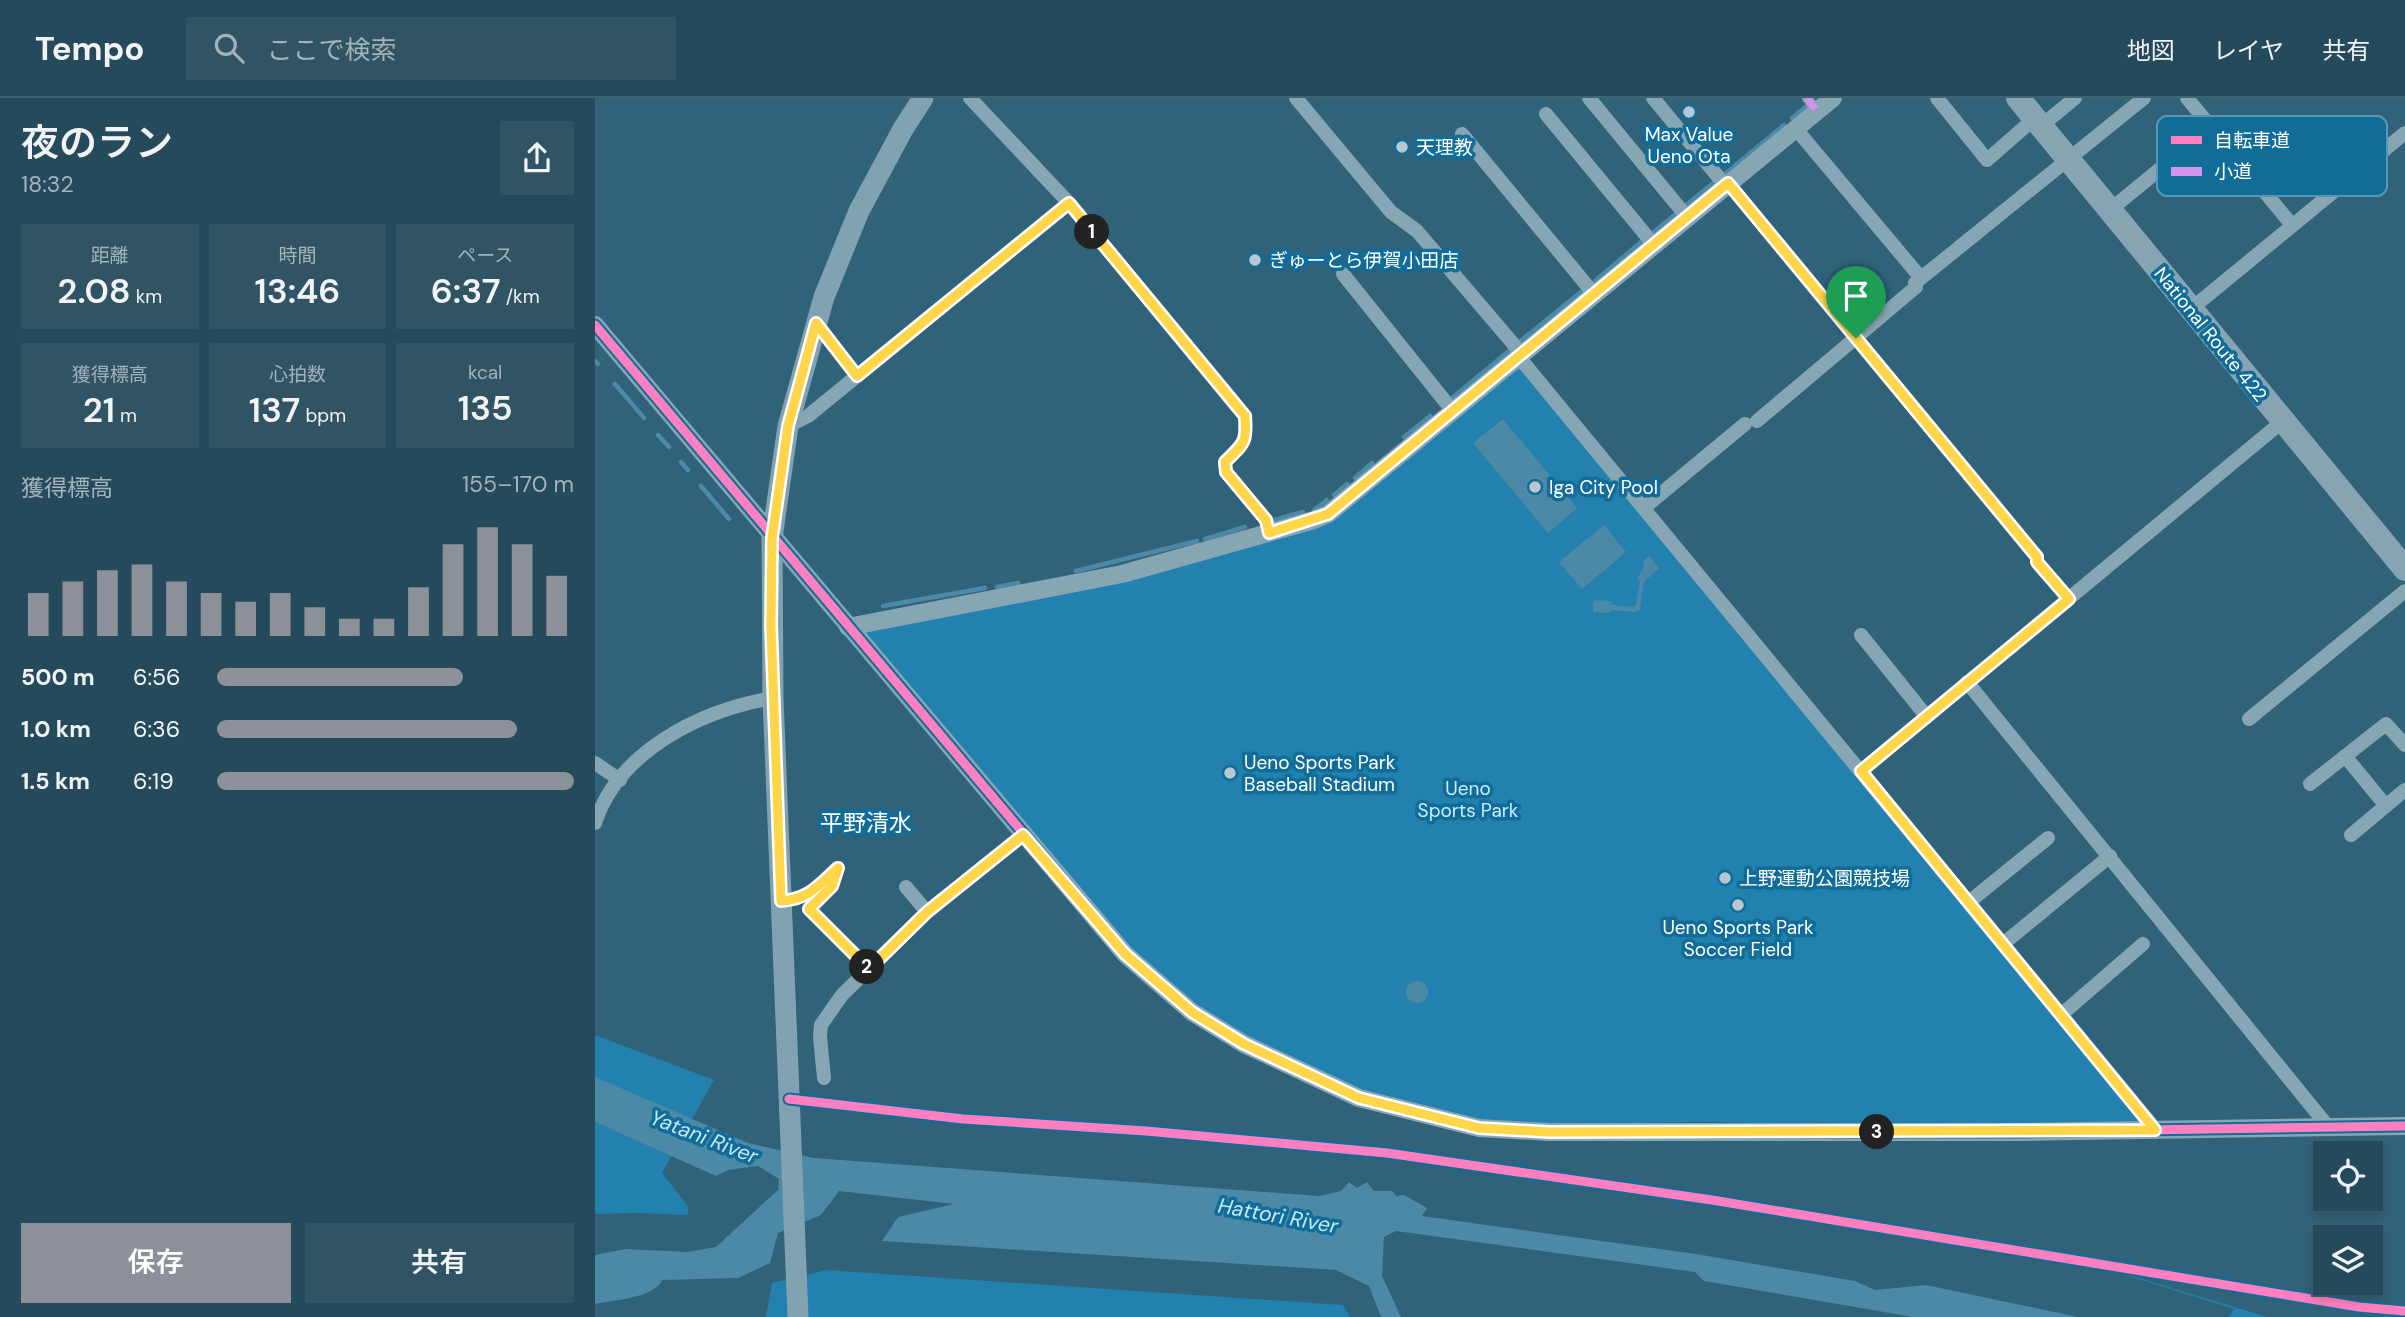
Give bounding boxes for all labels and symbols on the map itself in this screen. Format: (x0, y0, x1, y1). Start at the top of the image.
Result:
marker: Max Value Ueno Ota (1681, 104, 1697, 120)
legend (2157, 116, 2387, 196)
place label: Max Value Ueno Ota (1645, 122, 1733, 169)
text: 自転車道 (2214, 128, 2290, 153)
place label: 天理教 (1416, 135, 1473, 160)
marker: 天理教 (1394, 139, 1410, 155)
text: 小道 (2214, 159, 2252, 184)
pin: 1 (1075, 214, 1109, 250)
place label: ぎゅーとら伊賀小田店 (1269, 248, 1458, 273)
marker: ぎゅーとら伊賀小田店 (1247, 252, 1263, 268)
street label: National Route 422 (2149, 262, 2273, 407)
pin (1826, 266, 1886, 338)
place label: Iga City Pool (1549, 475, 1658, 500)
marker: Iga City Pool (1527, 479, 1543, 495)
place label: Ueno Sports Park Baseball Stadium (1244, 750, 1396, 797)
marker: Ueno Sports Park Baseball Stadium (1222, 765, 1238, 781)
park label: Ueno Sports Park (1418, 776, 1519, 823)
district label: 平野清水 (820, 808, 912, 838)
place label: 上野運動公園競技場 (1739, 866, 1910, 891)
marker: 上野運動公園競技場 (1717, 870, 1733, 886)
marker: Ueno Sports Park Soccer Field (1730, 897, 1746, 913)
place label: Ueno Sports Park Soccer Field (1662, 915, 1814, 962)
pin: 2 (849, 950, 885, 984)
water label: Yatani River (646, 1104, 763, 1171)
pin: 3 (1859, 1114, 1895, 1150)
water label: Hattori River (1216, 1192, 1341, 1241)

